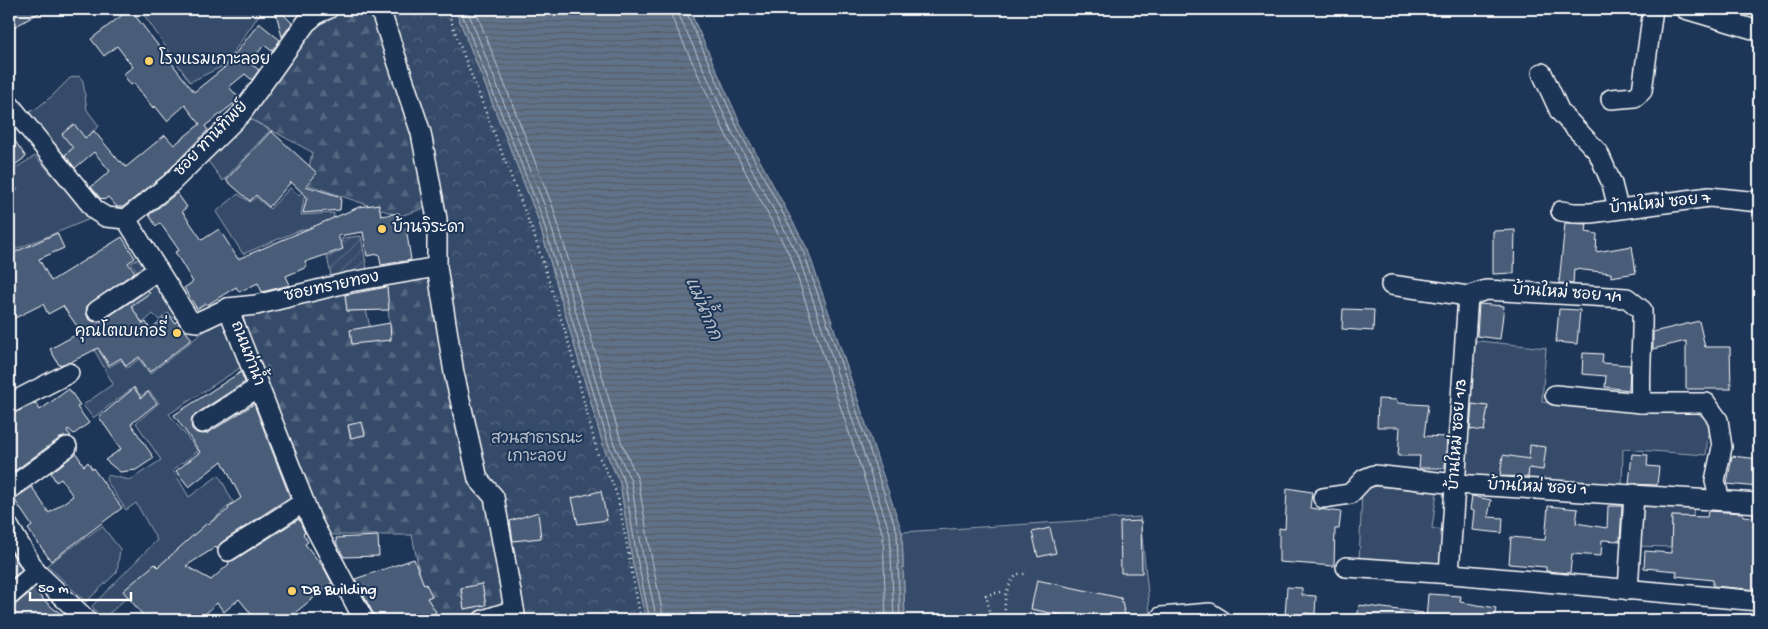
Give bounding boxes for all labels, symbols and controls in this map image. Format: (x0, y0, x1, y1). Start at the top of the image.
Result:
place label: โรงแรมเกาะลอย (159, 47, 270, 71)
marker: โรงแรมเกาะลอย (143, 55, 155, 67)
street label: ซอย ทานทิพย์ (167, 95, 253, 182)
street label: บ้านใหม่ ซอย 7 (1608, 185, 1712, 220)
place label: บ้านจิระดา (392, 216, 465, 239)
marker: บ้านจิระดา (376, 223, 388, 235)
street label: ซอยทรายทอง (283, 269, 381, 307)
water label: แม่น้ำกก (679, 271, 733, 345)
street label: บ้านใหม่ ซอย 1/1 (1511, 277, 1623, 308)
place label: คุณโตเบเกอรี่ (75, 315, 168, 343)
street label: ถนนท่าน้ำ (225, 316, 275, 389)
marker: คุณโตเบเกอรี่ (171, 327, 183, 339)
street label: บ้านใหม่ ซอย 1/3 (1441, 378, 1472, 492)
park label: สวนสาธารณะ เกาะลอย (491, 431, 583, 468)
street label: บ้านใหม่ ซอย 1 (1487, 472, 1588, 501)
scale bar (30, 569, 131, 601)
text: 50 m (38, 580, 69, 598)
place label: DB Building (301, 582, 377, 601)
marker: DB Building (286, 585, 298, 597)

